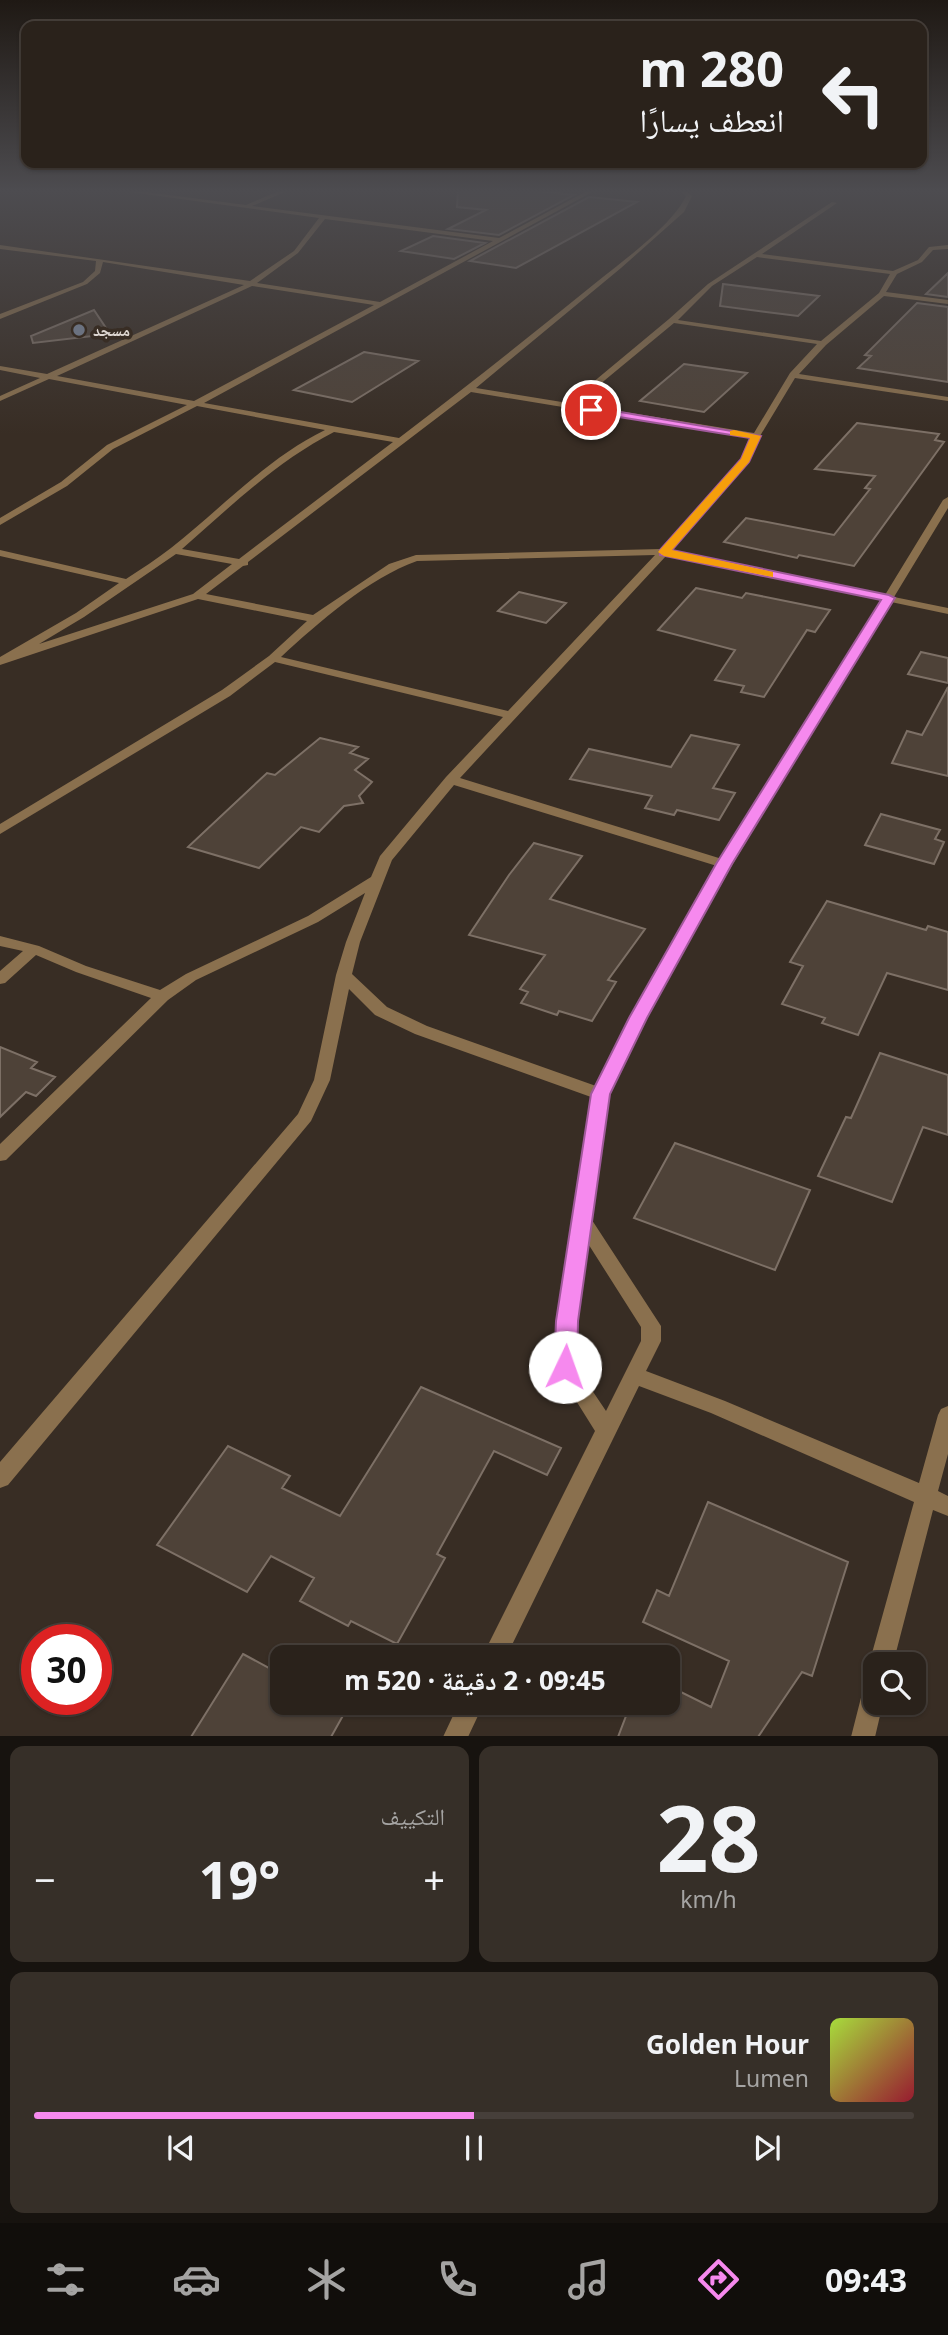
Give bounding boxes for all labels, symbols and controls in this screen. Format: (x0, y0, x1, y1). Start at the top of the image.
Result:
text: 280 m (639, 35, 784, 101)
icon: left (808, 49, 899, 140)
text: انعطف يسارًا (639, 98, 784, 141)
place label: مسجد (93, 319, 130, 341)
marker: مسجد (71, 322, 87, 338)
pin (561, 380, 621, 440)
icon: arrive (572, 391, 610, 429)
position arrow (528, 1330, 602, 1404)
speed limit sign: 30 (21, 1624, 112, 1715)
map controls (863, 1652, 926, 1715)
button: search (863, 1652, 926, 1715)
text: 09:45 · 2 دقيقة · 520 m (344, 1662, 606, 1698)
text: 28 (656, 1775, 761, 1899)
text: التكييف (380, 1800, 445, 1832)
text: 19° (199, 1843, 280, 1914)
text: − (34, 1853, 56, 1905)
text: + (423, 1853, 445, 1905)
text: km/h (680, 1883, 737, 1915)
text: Golden Hour (646, 2026, 809, 2062)
text: Lumen (734, 2062, 809, 2094)
icon: previous (162, 2129, 200, 2167)
icon: pause (455, 2129, 493, 2167)
icon: next (748, 2129, 786, 2167)
icon: filters (41, 2255, 90, 2304)
icon: car (172, 2255, 221, 2304)
icon: climate (302, 2255, 351, 2304)
icon: phone (433, 2255, 482, 2304)
icon: music (564, 2255, 613, 2304)
icon: directions (694, 2255, 743, 2304)
text: 09:43 (825, 2258, 907, 2301)

